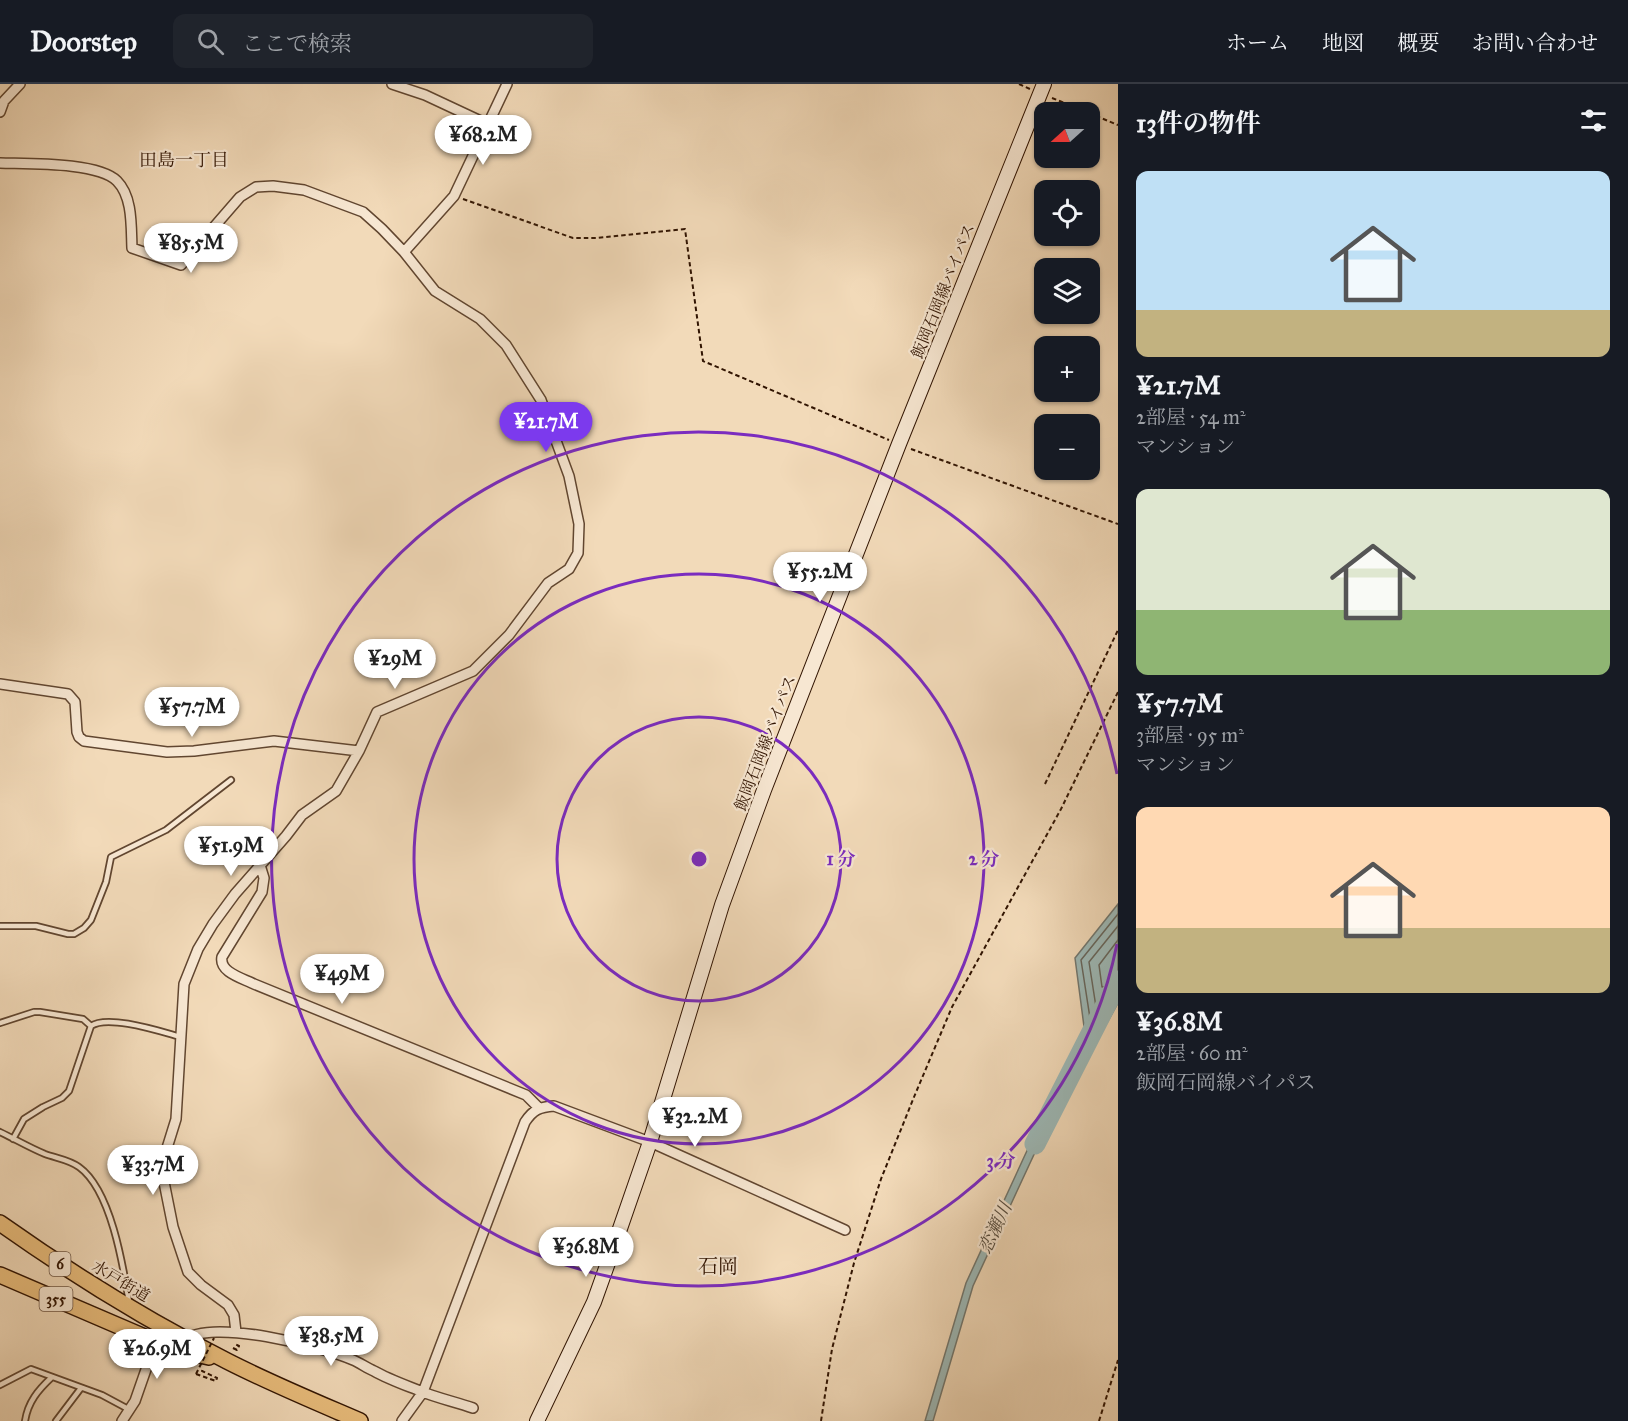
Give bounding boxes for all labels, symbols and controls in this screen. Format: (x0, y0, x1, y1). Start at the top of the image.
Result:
search box (173, 14, 593, 68)
text: Doorstep (30, 24, 137, 59)
icon: search (194, 25, 227, 58)
text: ここで検索 (242, 30, 352, 57)
text: ホーム (1226, 30, 1289, 56)
text: 地図 (1322, 30, 1364, 56)
text: 概要 (1397, 30, 1439, 56)
text: お問い合わせ (1472, 30, 1598, 56)
north arrow (1034, 102, 1100, 168)
map controls (1034, 102, 1100, 480)
icon: filters (1577, 104, 1610, 137)
text: 13件の物件 (1136, 107, 1261, 139)
pin: ¥68.2M (434, 115, 532, 166)
text: ¥68.2M (449, 122, 517, 146)
district label: 田島一丁目 (139, 149, 229, 171)
button: locate (1034, 180, 1100, 246)
icon: home (1319, 210, 1427, 318)
street label: 飯岡石岡線バイパス (907, 221, 979, 361)
pin: ¥85.5M (142, 223, 240, 274)
text: ¥85.5M (158, 230, 224, 254)
button: layers (1034, 258, 1100, 324)
button: + (1034, 336, 1100, 402)
text: ¥21.7M (1136, 369, 1221, 401)
pin: ¥21.7M (497, 402, 595, 453)
text: 2部屋 · 54 m² (1136, 405, 1246, 429)
text: ¥21.7M (513, 409, 579, 433)
button: − (1034, 414, 1100, 480)
text: マンション (1136, 434, 1235, 458)
icon: home (1319, 528, 1427, 636)
pin: ¥55.2M (771, 552, 869, 603)
text: ¥55.2M (787, 559, 853, 583)
pin: ¥29M (359, 639, 431, 690)
text: ¥29M (368, 646, 422, 670)
street label: 飯岡石岡線バイパス (730, 673, 800, 813)
pin: ¥57.7M (143, 687, 241, 738)
text: ¥57.7M (1136, 687, 1223, 719)
text: ¥57.7M (158, 694, 226, 718)
text: 3部屋 · 95 m² (1136, 723, 1244, 747)
text: マンション (1136, 752, 1235, 776)
pin: ¥51.9M (182, 826, 280, 877)
text: ¥51.9M (198, 833, 264, 857)
icon: home (1319, 846, 1427, 954)
text: 1 分 (827, 848, 856, 870)
text: 2 分 (969, 848, 999, 870)
centre of rings (689, 849, 709, 869)
pin: ¥49M (306, 954, 378, 1005)
text: ¥49M (314, 961, 370, 985)
text: ¥36.8M (1136, 1005, 1223, 1037)
text: 2部屋 · 60 m² (1136, 1041, 1248, 1065)
text: 飯岡石岡線バイパス (1136, 1070, 1316, 1094)
pin: ¥32.2M (646, 1097, 744, 1148)
text: ¥32.2M (662, 1104, 728, 1128)
pin: ¥33.7M (104, 1145, 202, 1196)
text: 3 分 (986, 1150, 1016, 1173)
text: ¥33.7M (121, 1152, 185, 1176)
water label: 恋瀬川 (974, 1197, 1017, 1257)
pin: ¥36.8M (537, 1227, 635, 1278)
text: ¥36.8M (553, 1234, 619, 1258)
road number: 6 (50, 1252, 70, 1276)
district label: 石岡 (698, 1254, 738, 1278)
street label: 水戸街道 (89, 1256, 153, 1306)
road number: 355 (40, 1287, 72, 1311)
pin: ¥38.5M (282, 1316, 380, 1367)
text: ¥38.5M (298, 1323, 364, 1347)
pin: ¥26.9M (108, 1329, 206, 1380)
text: ¥26.9M (123, 1336, 191, 1360)

